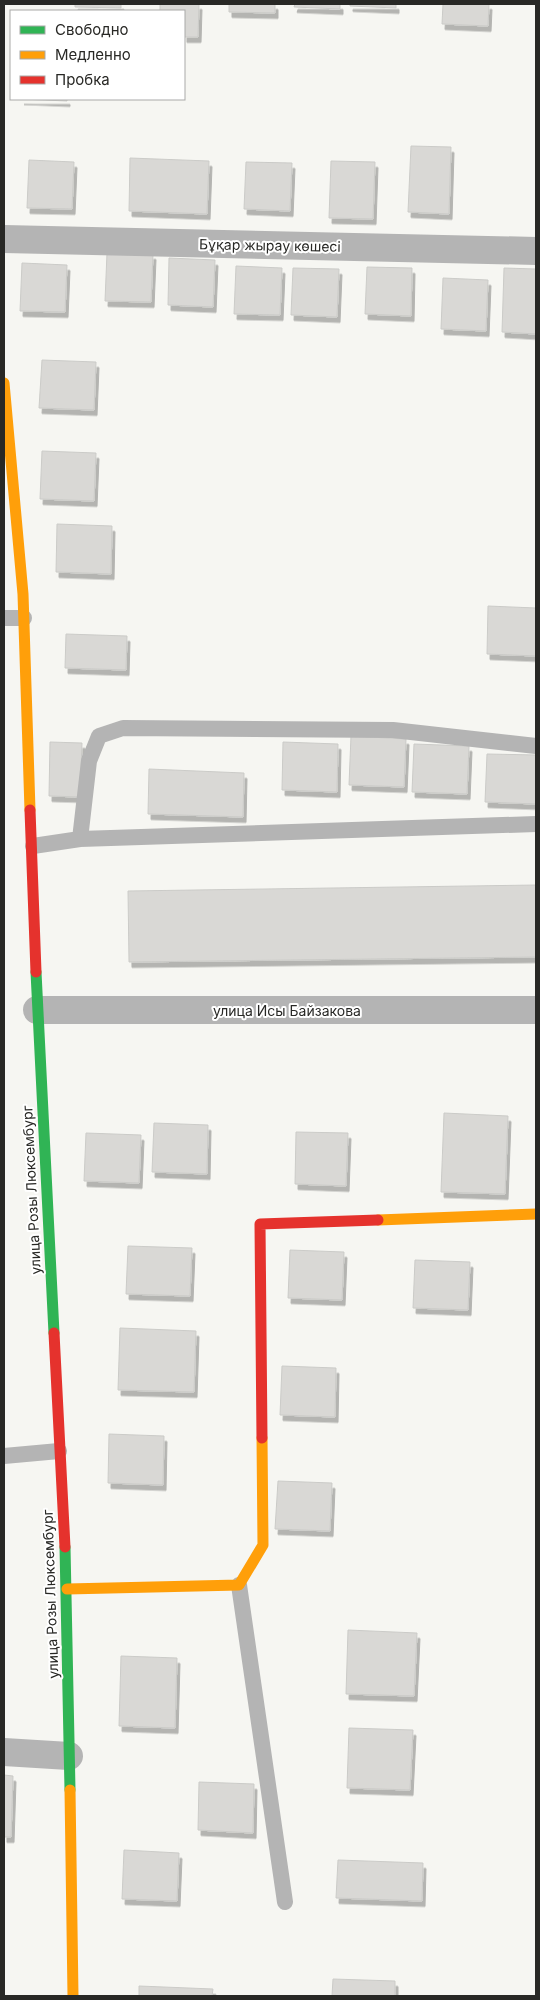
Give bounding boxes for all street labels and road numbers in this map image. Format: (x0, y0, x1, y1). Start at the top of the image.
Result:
street label: Бұқар жырау көшесі (199, 235, 341, 255)
street label: улица Исы Байзакова (213, 1002, 361, 1019)
street label: улица Розы Люксембург (18, 1105, 44, 1275)
street label: улица Розы Люксембург (39, 1509, 61, 1679)

